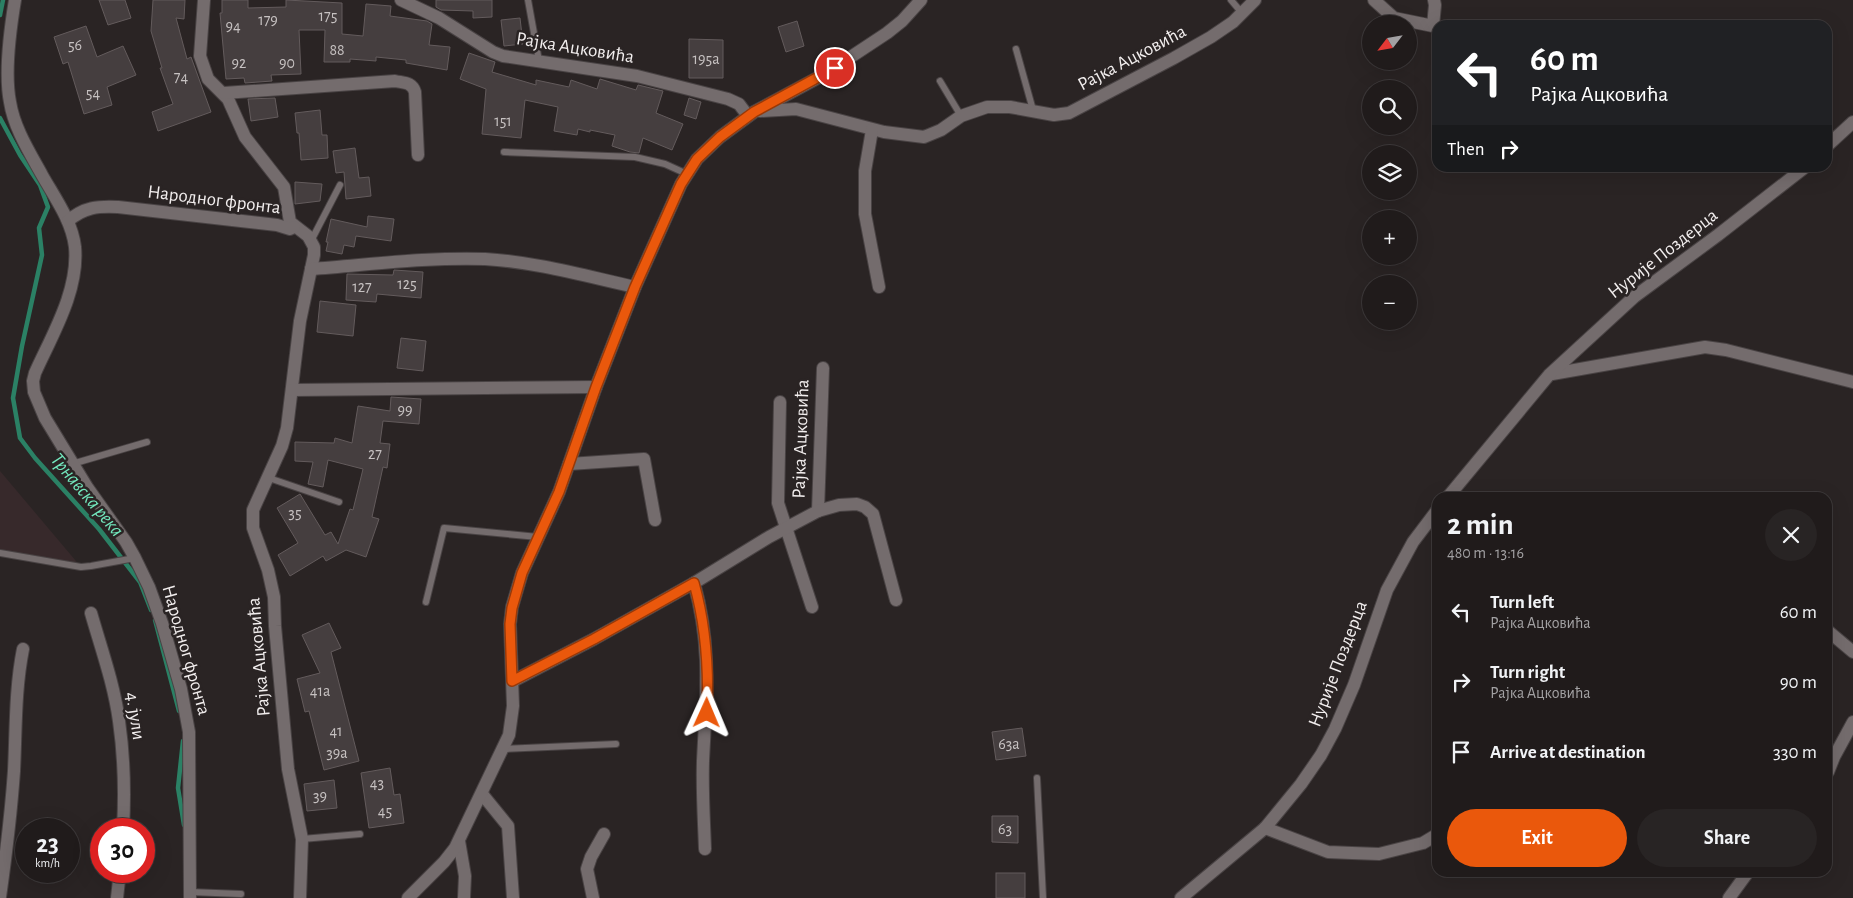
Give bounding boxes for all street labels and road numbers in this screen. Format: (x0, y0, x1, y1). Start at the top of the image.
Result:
street label: Рајка Ацковића (1075, 21, 1189, 94)
street label: Рајка Ацковића (514, 29, 636, 67)
street label: Народног фронта (146, 182, 282, 218)
street label: Нурије Поздерца (1605, 205, 1722, 303)
street label: Рајка Ацковића (789, 379, 813, 499)
street label: Народног фронта (158, 583, 214, 717)
street label: Рајка Ацковића (244, 596, 274, 717)
street label: Нурије Поздерца (1305, 598, 1371, 730)
street label: 4. јули (122, 691, 148, 741)

